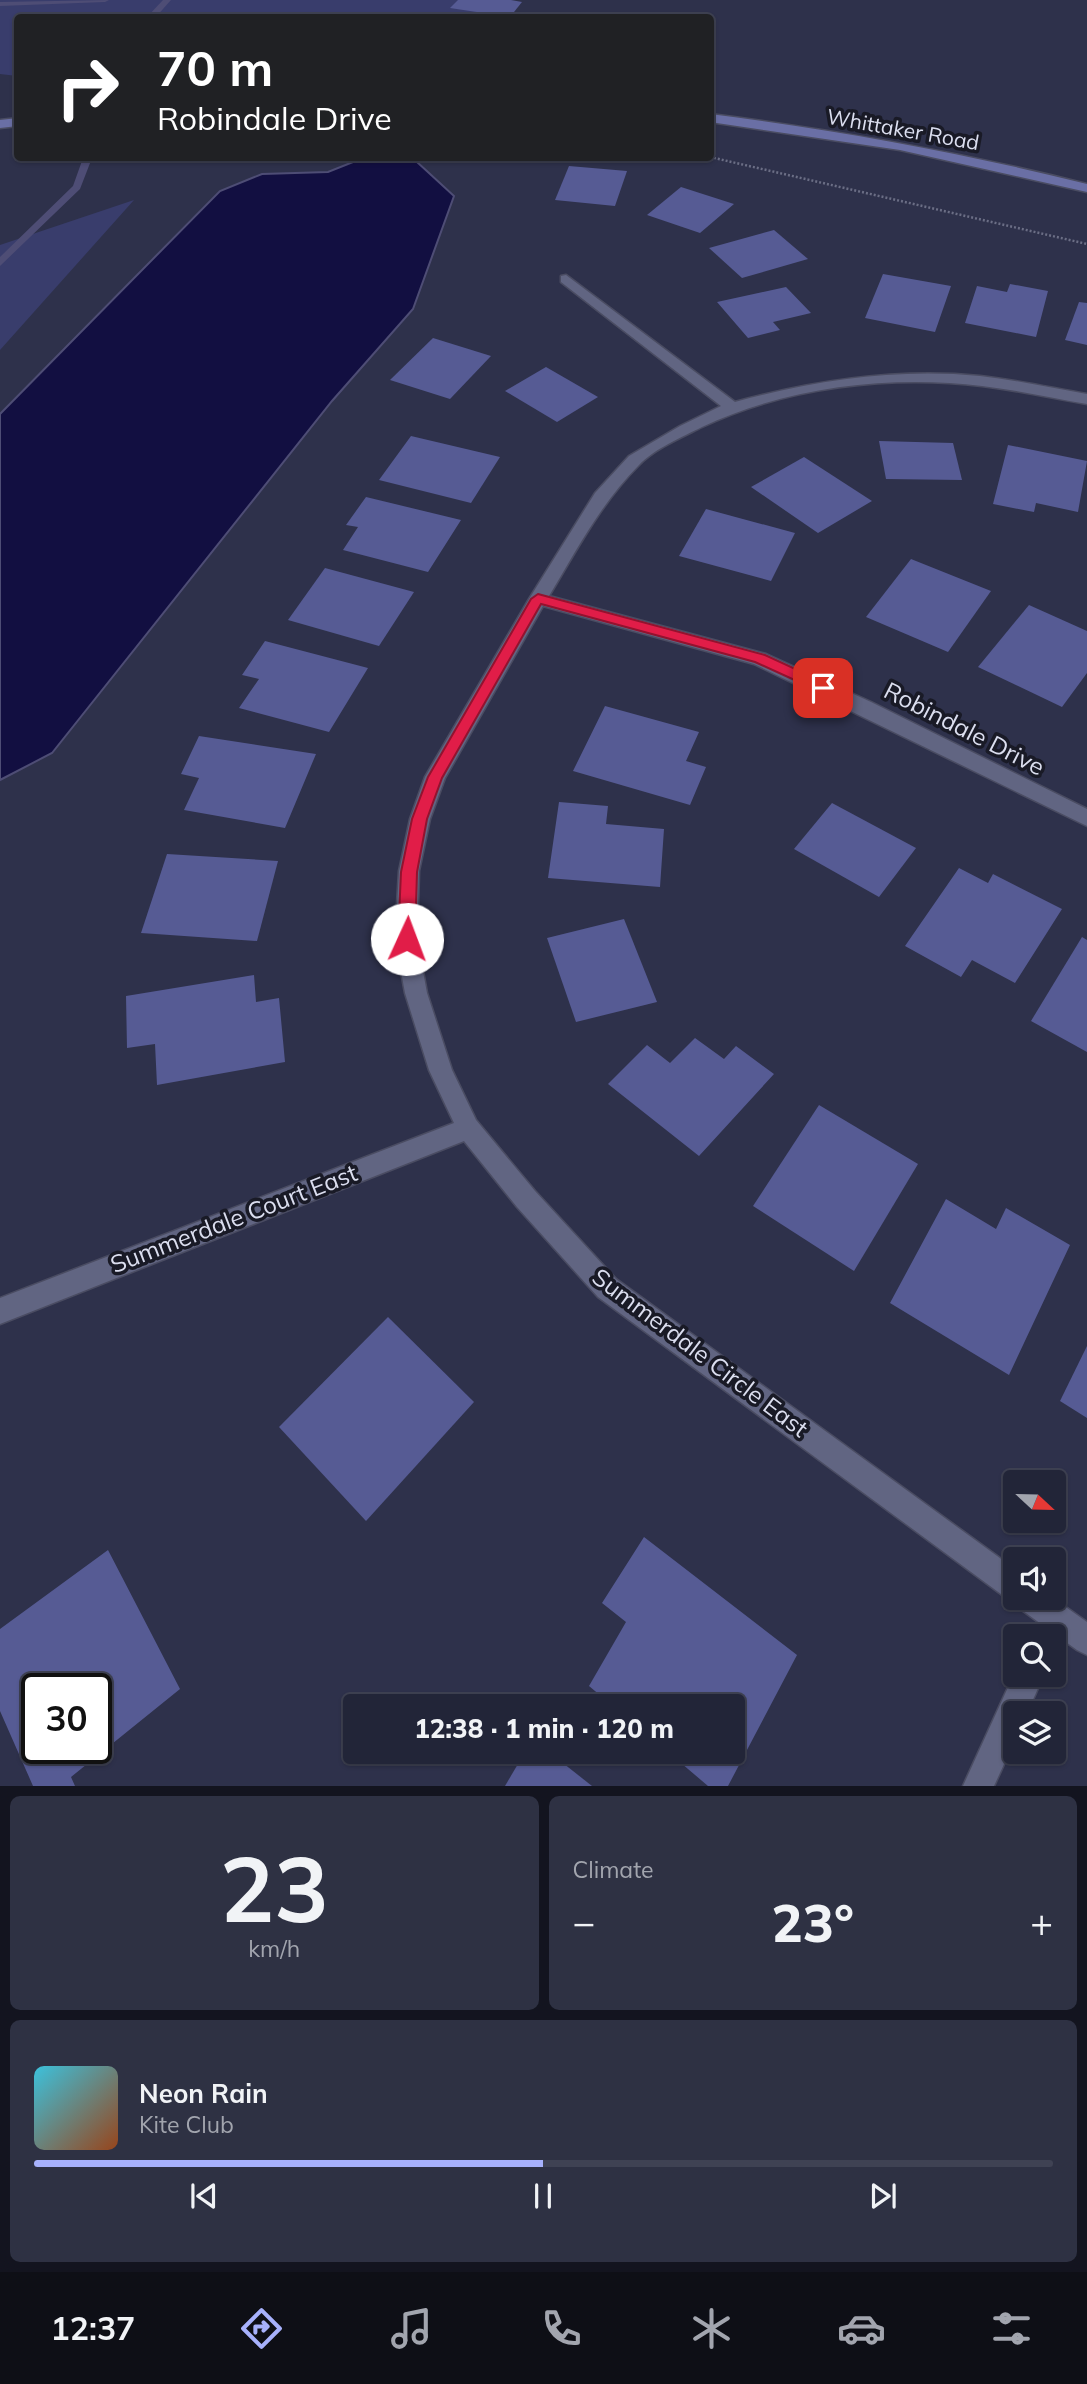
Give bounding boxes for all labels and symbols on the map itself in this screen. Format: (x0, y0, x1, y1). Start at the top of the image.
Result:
street label: Whittaker Road (825, 103, 981, 155)
pin (793, 658, 853, 718)
street label: Robindale Drive (879, 675, 1050, 781)
position arrow (370, 902, 444, 976)
street label: Summerdale Court East (106, 1157, 361, 1279)
street label: Summerdale Circle East (587, 1261, 814, 1443)
north arrow (1003, 1470, 1066, 1533)
speed limit sign: 30 (21, 1673, 112, 1764)

